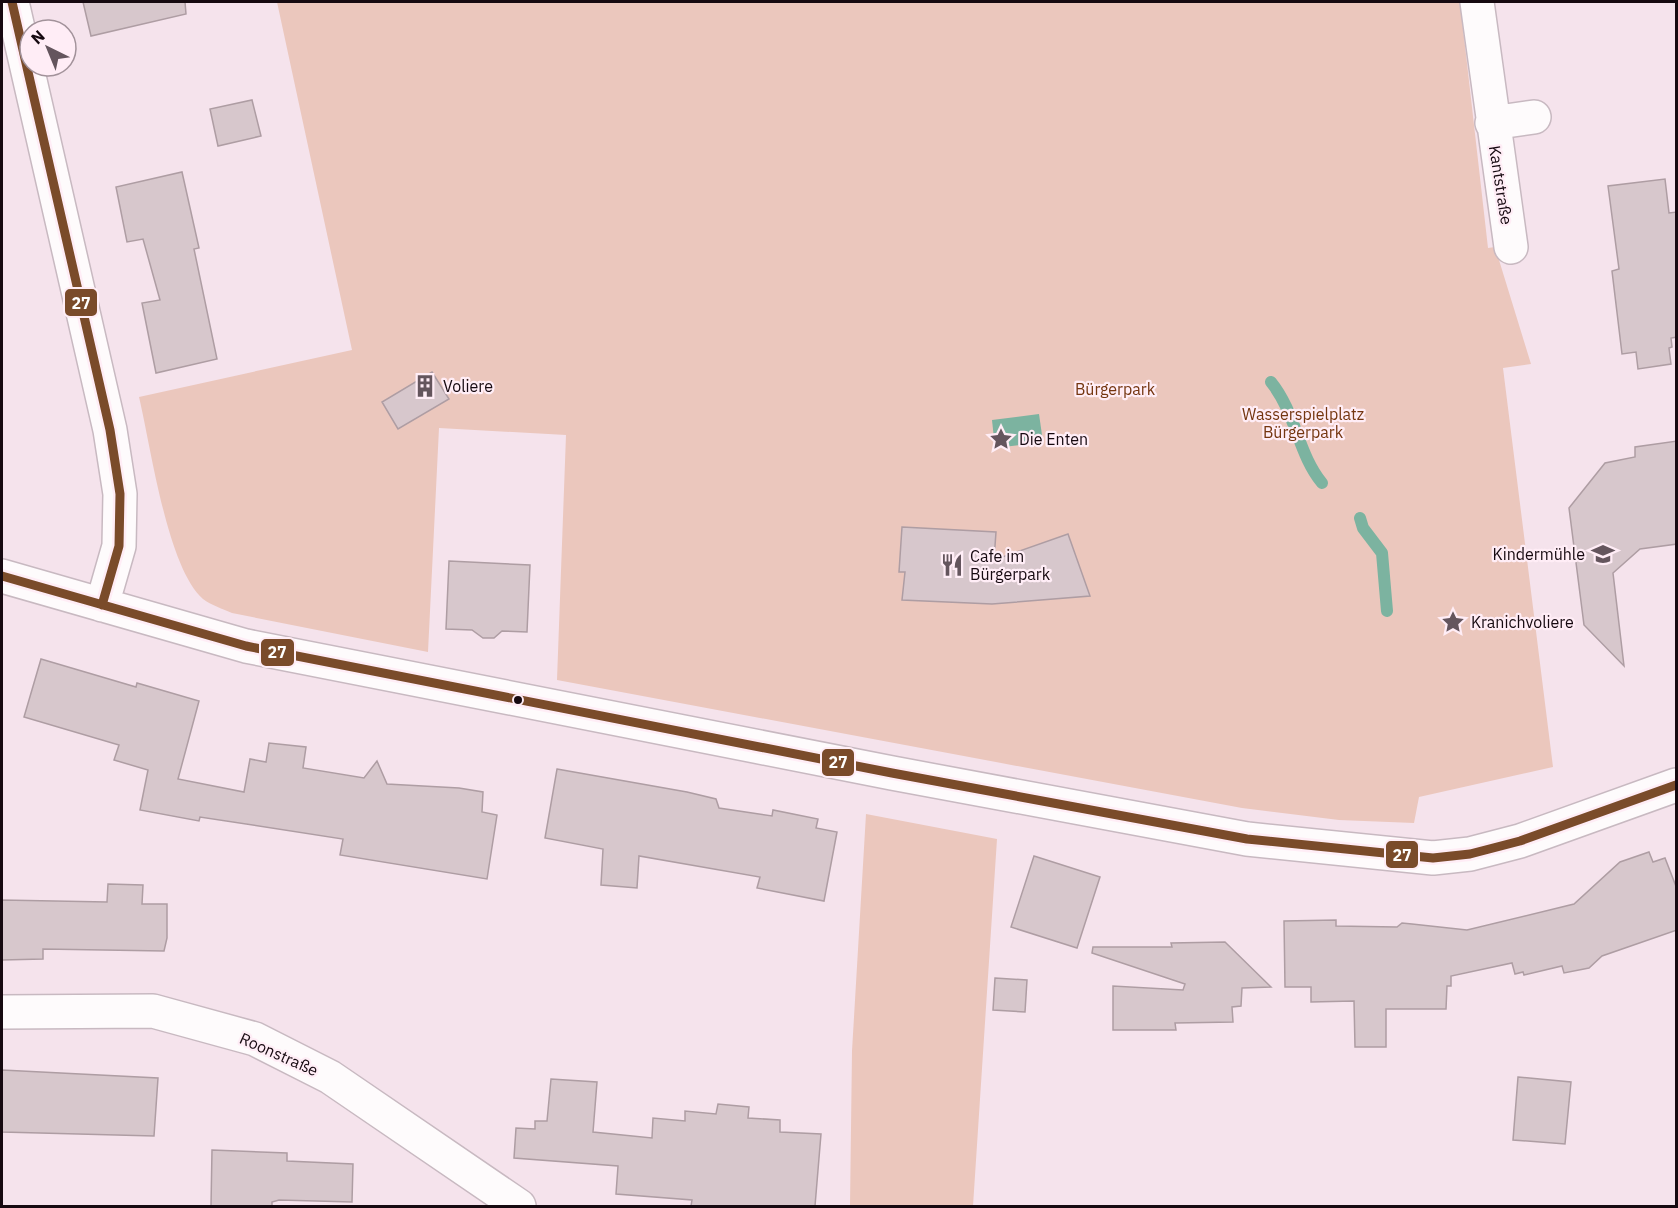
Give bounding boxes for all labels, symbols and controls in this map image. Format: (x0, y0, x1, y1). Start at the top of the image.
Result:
north arrow (18, 18, 78, 78)
text: N (27, 26, 49, 48)
street label: Kantstraße (1485, 144, 1517, 226)
line badge: 27 (64, 288, 98, 317)
text: 27 (71, 293, 91, 313)
building icon: Voliere (412, 373, 438, 399)
place label: Voliere (443, 376, 493, 396)
park label: Bürgerpark (1075, 379, 1156, 399)
park label: Wasserspielplatz Bürgerpark (1242, 404, 1364, 442)
place icon: Die Enten (988, 426, 1014, 452)
place label: Die Enten (1019, 429, 1088, 449)
school or university icon: Kindermühle (1590, 541, 1616, 567)
place label: Kindermühle (1493, 544, 1585, 564)
place label: Cafe im Bürgerpark (970, 546, 1051, 584)
restaurant icon: Cafe im Bürgerpark (939, 552, 965, 578)
place icon: Kranichvoliere (1440, 609, 1466, 635)
place label: Kranichvoliere (1471, 612, 1574, 632)
line badge: 27 (260, 638, 295, 667)
text: 27 (267, 642, 287, 662)
unlabelled marker (512, 694, 524, 706)
line badge: 27 (821, 748, 855, 777)
text: 27 (828, 752, 848, 772)
line badge: 27 (1385, 840, 1419, 869)
text: 27 (1392, 845, 1412, 865)
street label: Roonstraße (237, 1028, 321, 1080)

